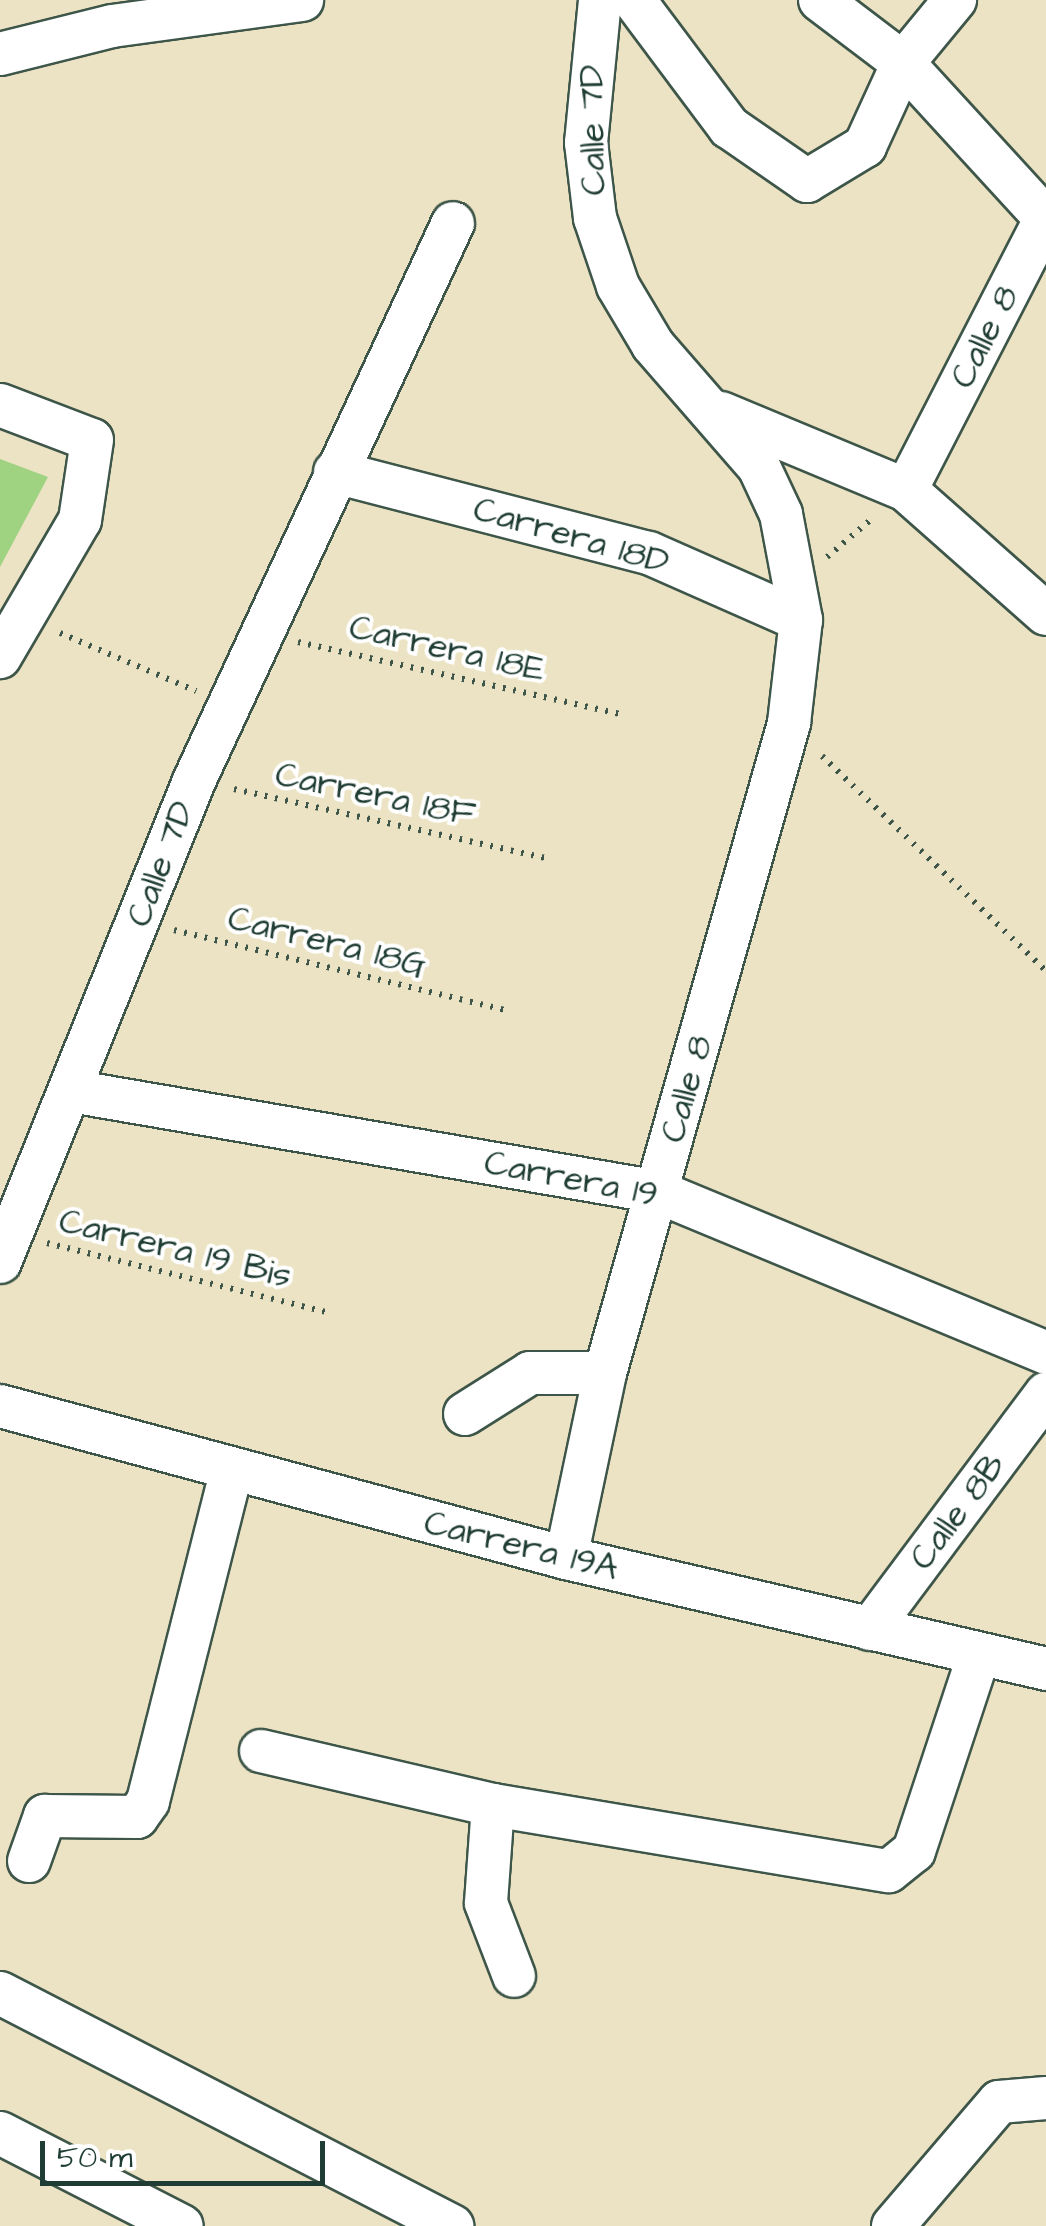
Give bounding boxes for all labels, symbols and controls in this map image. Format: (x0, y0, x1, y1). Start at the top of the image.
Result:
street label: Calle 7D (571, 64, 615, 196)
street label: Calle 8 (941, 279, 1029, 395)
street label: Carrera 18D (469, 488, 673, 584)
street label: Carrera 18E (345, 606, 549, 692)
street label: Carrera 18F (272, 753, 478, 837)
street label: Calle 7D (118, 795, 204, 933)
street label: Carrera 18G (224, 897, 430, 987)
street label: Calle 8 (652, 1031, 722, 1147)
street label: Carrera 19 (481, 1142, 661, 1216)
street label: Carrera 19 Bis (55, 1200, 295, 1298)
street label: Calle 8B (901, 1446, 1015, 1578)
street label: Carrera 19A (420, 1502, 622, 1590)
scale bar (45, 2121, 330, 2183)
text: 50 m (57, 2137, 133, 2179)

